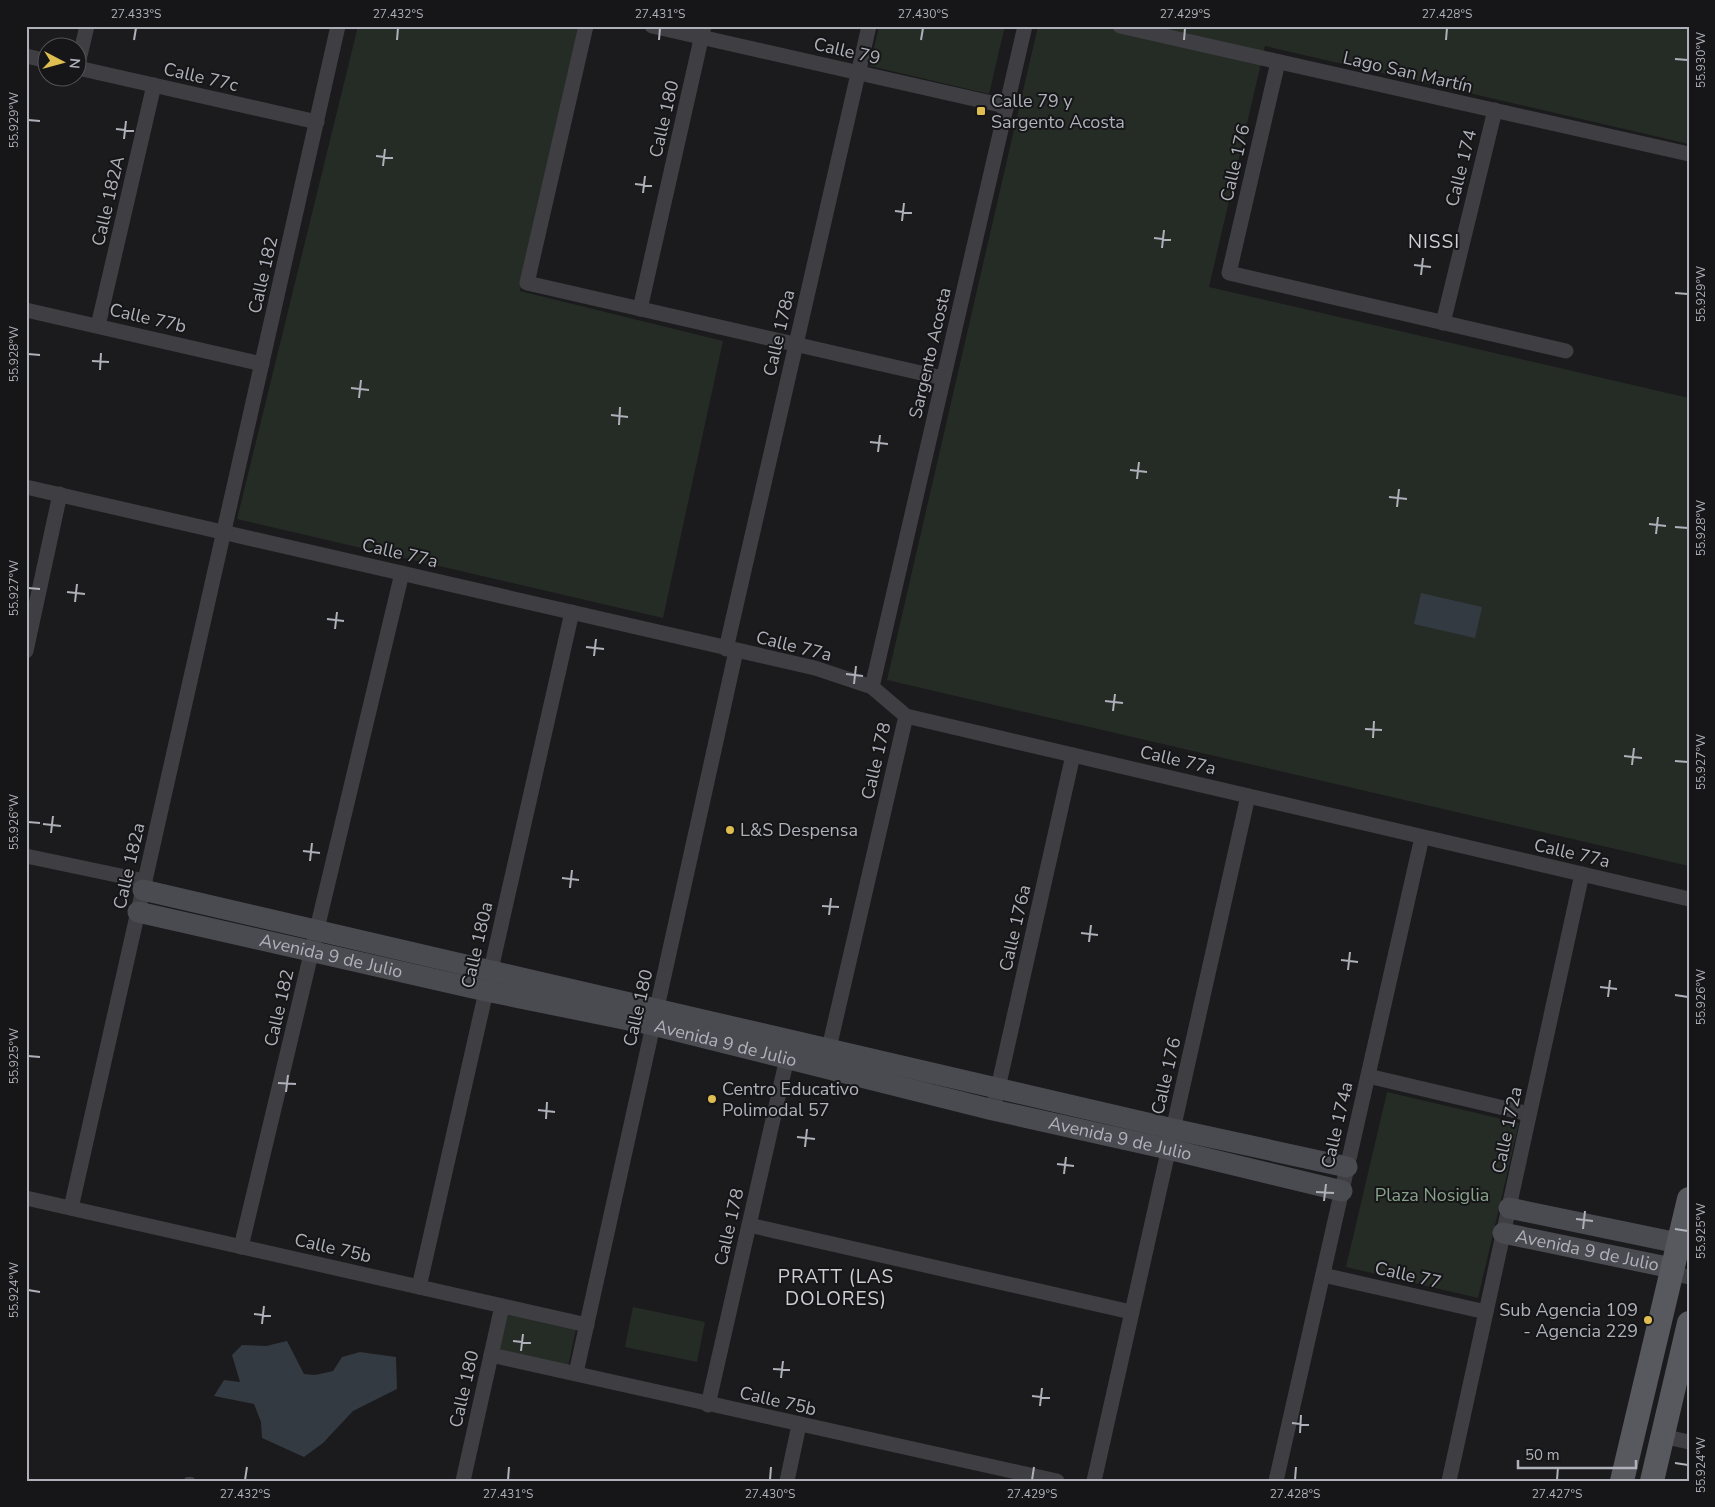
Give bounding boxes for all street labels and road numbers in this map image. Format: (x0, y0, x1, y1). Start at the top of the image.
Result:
street label: Calle 79 (811, 32, 883, 70)
street label: Lago San Martín (1341, 45, 1475, 99)
street label: Calle 77c (161, 57, 241, 97)
street label: Calle 180 (643, 78, 685, 160)
street label: Calle 176 (1214, 122, 1256, 204)
street label: Calle 174 (1440, 127, 1482, 209)
street label: Calle 182A (86, 154, 130, 248)
street label: Calle 182 (242, 234, 284, 316)
street label: Sargento Acosta (903, 285, 957, 421)
street label: Calle 178a (757, 287, 801, 379)
street label: Calle 77b (107, 298, 189, 338)
street label: Calle 77a (360, 533, 440, 573)
street label: Calle 77a (754, 625, 834, 667)
street label: Calle 178 (855, 720, 897, 802)
street label: Calle 77a (1138, 740, 1218, 780)
street label: Calle 182a (107, 820, 151, 912)
street label: Calle 77a (1532, 833, 1612, 873)
street label: Calle 176a (993, 882, 1037, 974)
street label: Calle 180a (455, 899, 499, 991)
street label: Avenida 9 de Julio (257, 928, 405, 984)
street label: Calle 182 (258, 967, 300, 1049)
street label: Calle 180 (617, 967, 659, 1049)
street label: Avenida 9 de Julio (652, 1014, 799, 1072)
street label: Calle 176 (1145, 1035, 1187, 1117)
street label: Calle 174a (1315, 1079, 1359, 1171)
street label: Calle 172a (1486, 1084, 1528, 1176)
street label: Avenida 9 de Julio (1046, 1111, 1194, 1166)
street label: Calle 178 (708, 1186, 750, 1268)
street label: Avenida 9 de Julio (1513, 1224, 1661, 1277)
street label: Calle 75b (292, 1228, 374, 1268)
street label: Calle 77 (1372, 1256, 1444, 1294)
street label: Calle 180 (443, 1348, 485, 1430)
street label: Calle 75b (737, 1381, 819, 1421)

